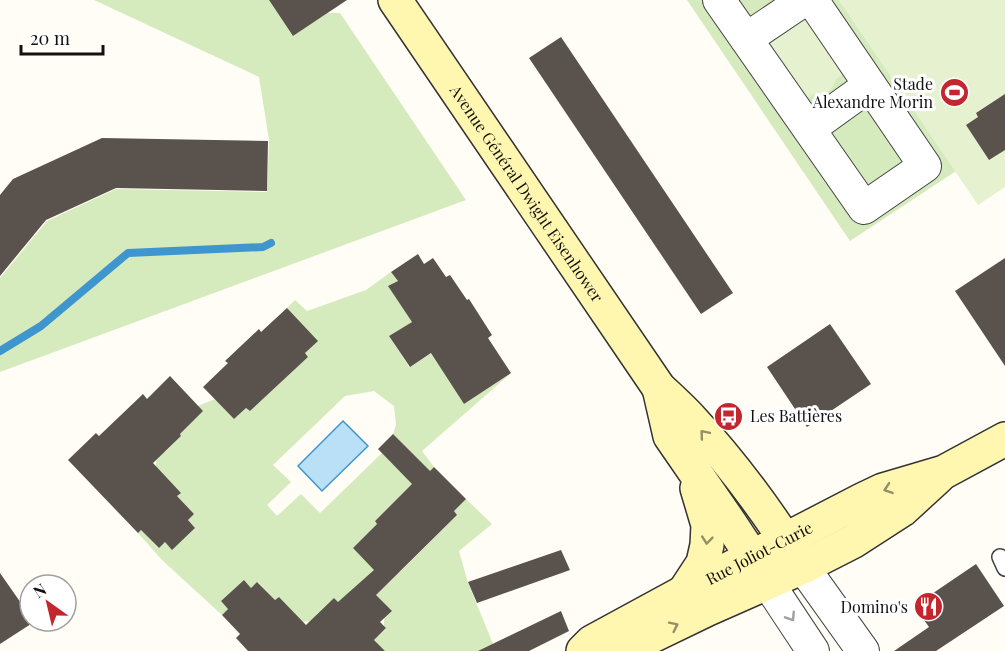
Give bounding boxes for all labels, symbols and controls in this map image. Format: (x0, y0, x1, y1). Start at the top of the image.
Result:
scale bar (21, 18, 104, 56)
text: 20 m (30, 26, 70, 50)
place label: Stade Alexandre Morin (812, 73, 933, 112)
sports icon: Stade Alexandre Morin (938, 77, 970, 109)
street label: Avenue Général Dwight Eisenhower (445, 80, 608, 306)
bus stop icon: Les Battières (713, 400, 745, 432)
place label: Les Battières (750, 405, 842, 426)
one-way arrow (701, 430, 712, 441)
one-way arrow (883, 481, 894, 494)
street label: Rue Joliot-Curie (702, 516, 816, 589)
one-way arrow (701, 535, 714, 544)
north arrow (18, 573, 78, 633)
text: N (29, 578, 50, 602)
restaurant icon: Domino's (913, 591, 945, 623)
place label: Domino's (841, 596, 908, 617)
one-way arrow (783, 611, 795, 621)
one-way arrow (667, 621, 678, 633)

